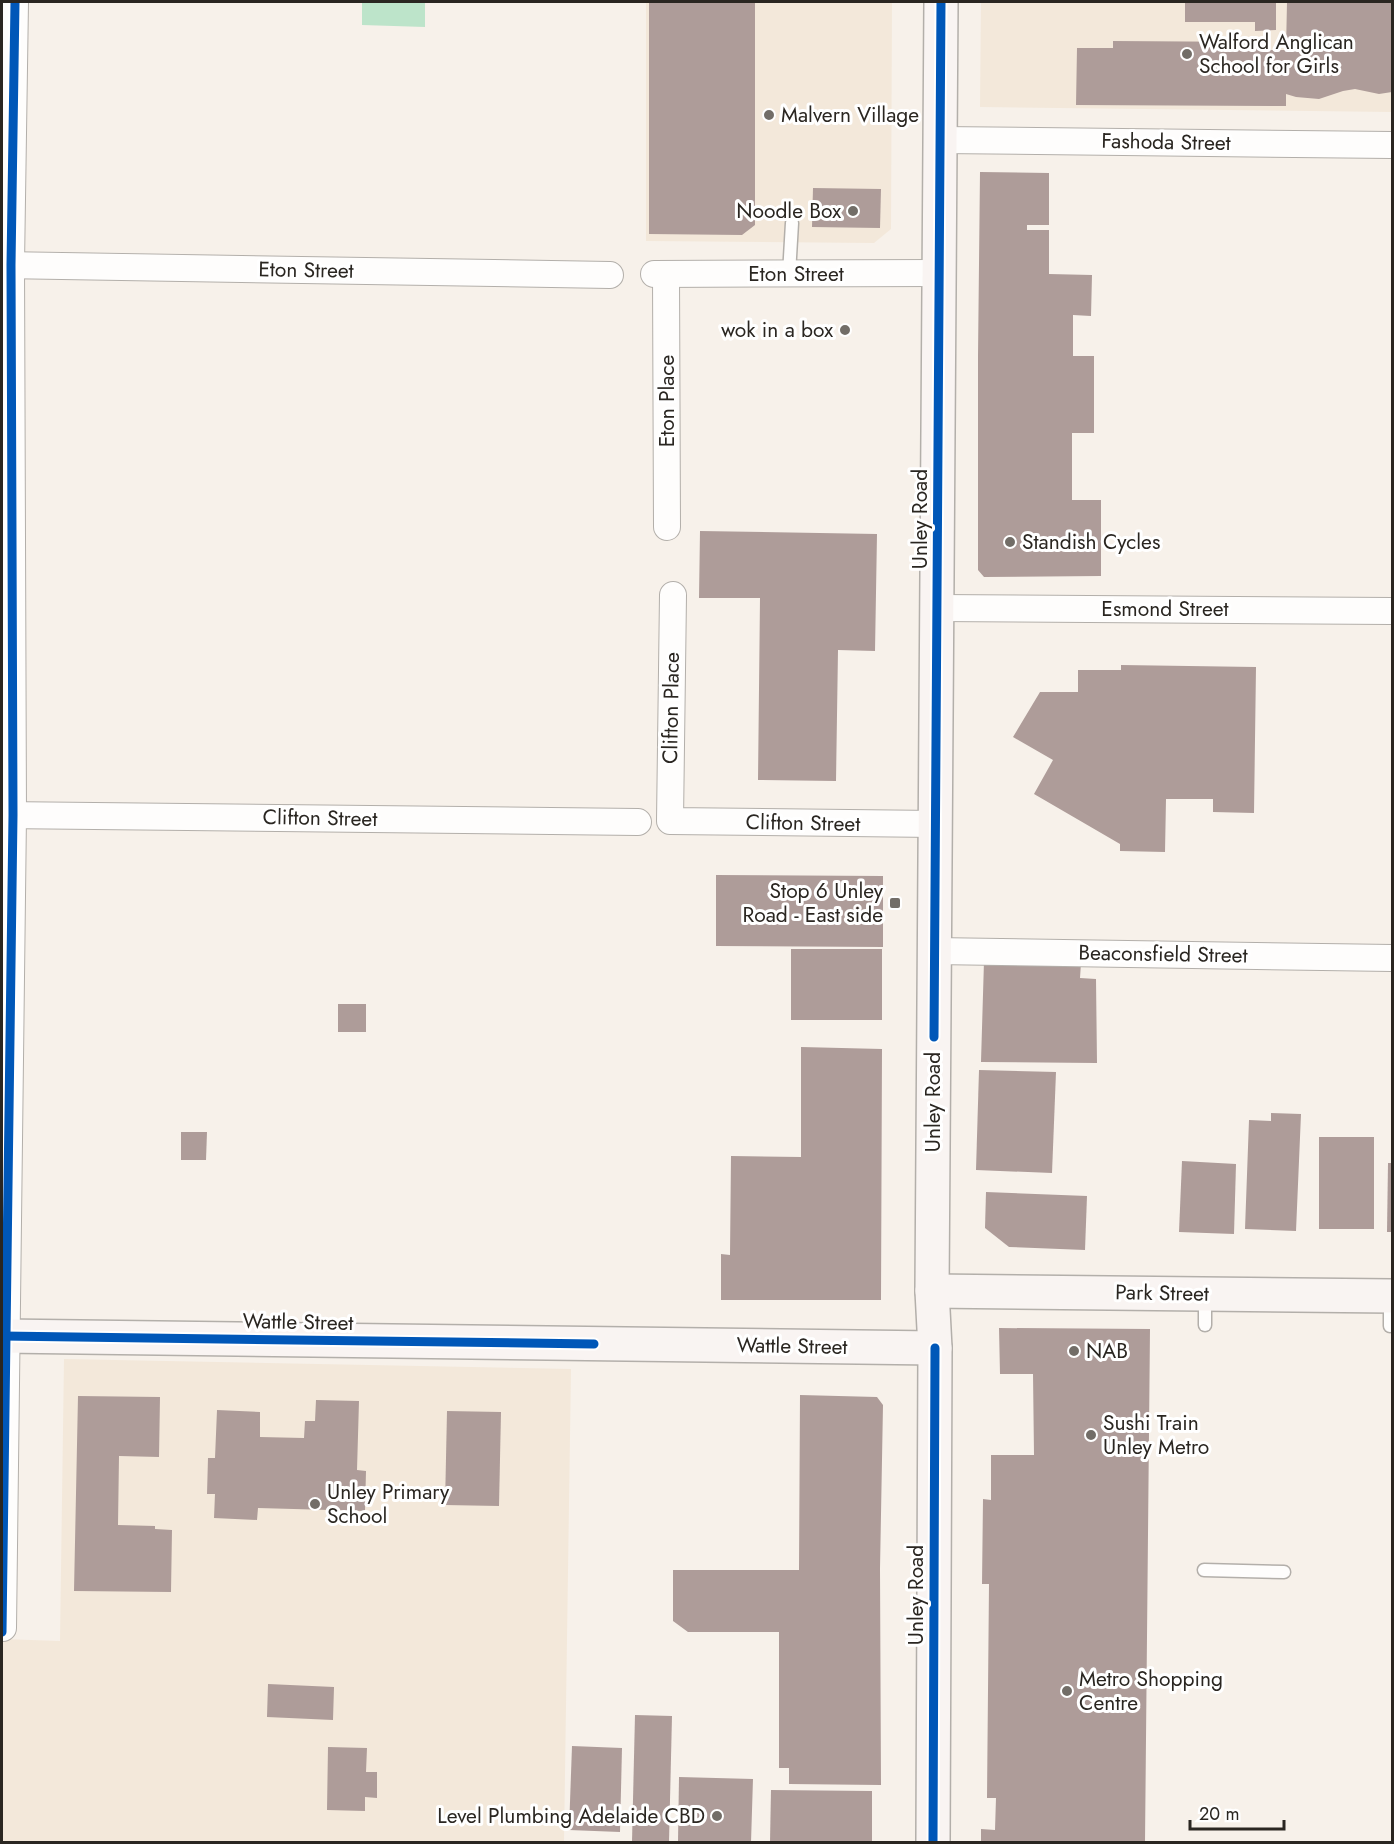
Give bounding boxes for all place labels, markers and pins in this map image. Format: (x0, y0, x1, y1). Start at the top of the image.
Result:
place label: Walford Anglican School for Girls (1199, 27, 1354, 81)
marker: Walford Anglican School for Girls (1180, 47, 1194, 61)
place label: Malvern Village (781, 100, 919, 130)
marker: Malvern Village (762, 108, 776, 122)
place label: Noodle Box (736, 196, 841, 226)
marker: Noodle Box (846, 204, 860, 218)
place label: wok in a box (721, 315, 833, 345)
marker: wok in a box (838, 323, 852, 337)
place label: Standish Cycles (1022, 527, 1160, 557)
marker: Standish Cycles (1003, 535, 1017, 549)
place label: Stop 6 Unley Road - East side (743, 876, 884, 930)
marker: Stop 6 Unley Road - East side (888, 896, 902, 910)
place label: NAB (1086, 1336, 1128, 1366)
marker: NAB (1067, 1344, 1081, 1358)
place label: Sushi Train Unley Metro (1103, 1408, 1209, 1462)
marker: Sushi Train Unley Metro (1084, 1428, 1098, 1442)
place label: Unley Primary School (327, 1477, 450, 1531)
marker: Unley Primary School (308, 1497, 322, 1511)
place label: Metro Shopping Centre (1079, 1664, 1223, 1718)
marker: Metro Shopping Centre (1060, 1684, 1074, 1698)
place label: Level Plumbing Adelaide CBD (437, 1801, 705, 1831)
marker: Level Plumbing Adelaide CBD (710, 1809, 724, 1823)

